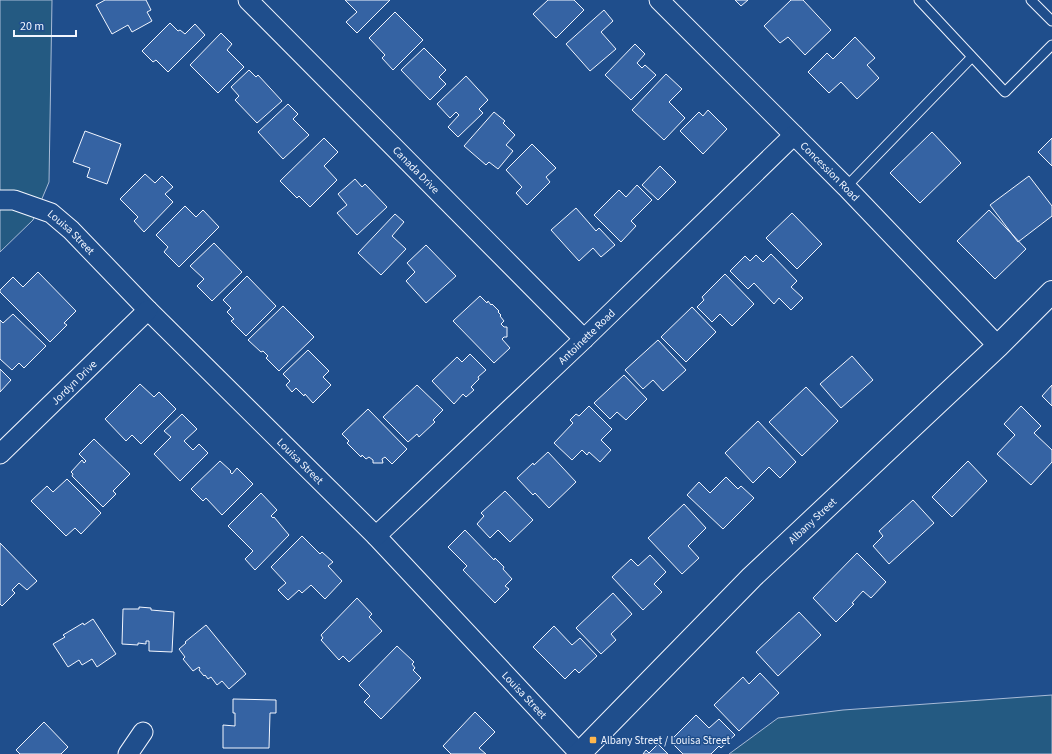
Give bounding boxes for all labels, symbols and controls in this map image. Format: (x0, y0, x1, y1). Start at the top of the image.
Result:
scale bar (14, 12, 76, 38)
text: 20 m (20, 18, 44, 35)
street label: Concession Road (797, 138, 863, 204)
street label: Canada Drive (389, 143, 443, 197)
street label: Louisa Street (45, 206, 98, 258)
street label: Antoinette Road (555, 305, 618, 367)
street label: Jordyn Drive (48, 356, 100, 408)
street label: Louisa Street (274, 435, 327, 488)
street label: Albany Street (785, 494, 840, 547)
street label: Louisa Street (499, 668, 551, 722)
place label: Albany Street / Louisa Street (601, 733, 730, 748)
marker: Albany Street / Louisa Street (588, 735, 598, 745)

